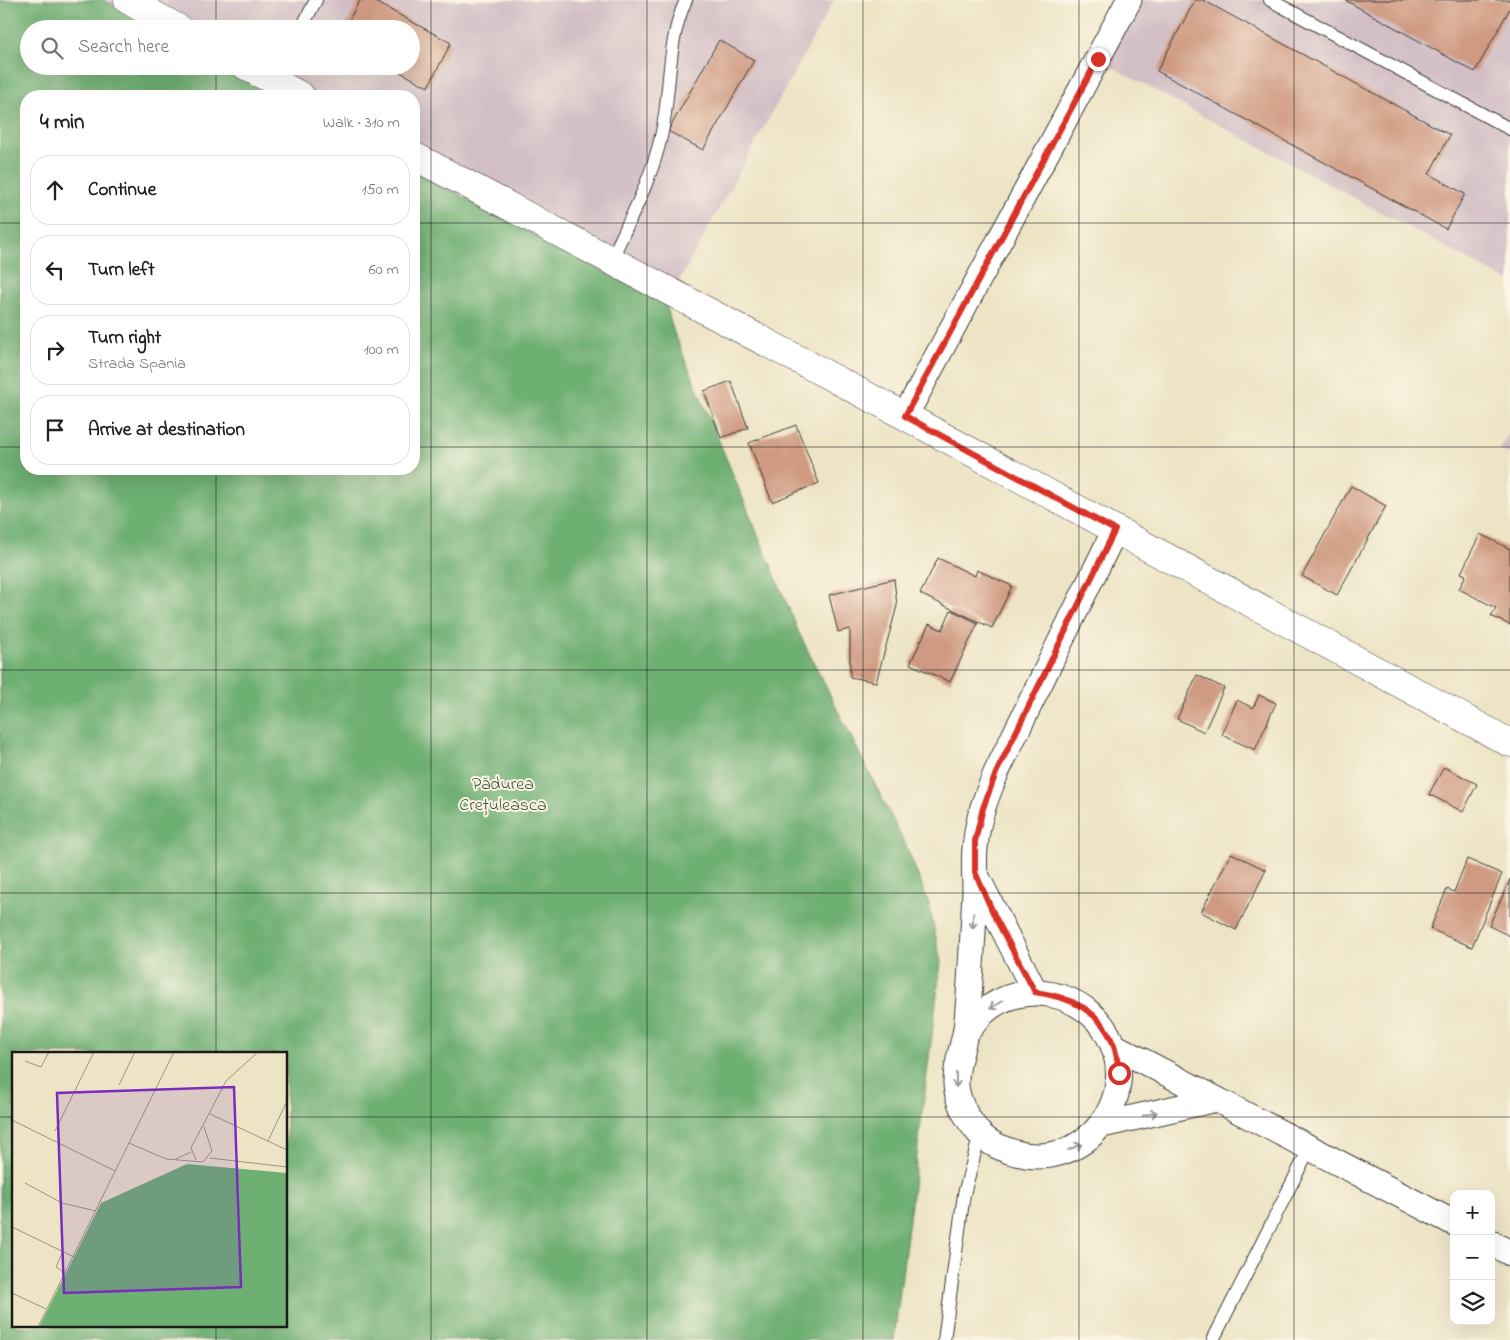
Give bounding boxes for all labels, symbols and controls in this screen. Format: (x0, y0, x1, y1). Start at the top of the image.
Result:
search box (20, 20, 420, 75)
icon: search (38, 34, 66, 62)
text: Search here (78, 34, 169, 61)
route end (1087, 48, 1110, 71)
text: 4 min (40, 108, 84, 138)
text: Walk · 310 m (323, 111, 400, 135)
icon: ahead (41, 176, 69, 204)
text: Continue (88, 177, 156, 204)
text: 150 m (361, 178, 399, 202)
icon: left (41, 256, 69, 284)
text: Turn left (88, 257, 155, 284)
text: 60 m (369, 258, 399, 282)
text: Turn right (88, 325, 161, 352)
icon: right (41, 336, 69, 364)
text: 100 m (364, 338, 399, 362)
text: Strada Spania (88, 352, 186, 376)
icon: arrive (41, 416, 69, 444)
text: Arrive at destination (88, 417, 245, 444)
park label: Pădurea Crețuleasca (459, 772, 547, 819)
one-way arrow (969, 913, 978, 929)
one-way arrow (989, 1000, 1003, 1010)
inset map (12, 1052, 288, 1328)
route start (1108, 1062, 1131, 1085)
one-way arrow (952, 1072, 961, 1088)
one-way arrow (1141, 1109, 1157, 1118)
one-way arrow (1067, 1142, 1082, 1151)
map controls (1450, 1190, 1495, 1325)
button: + (1450, 1190, 1495, 1235)
button: − (1450, 1235, 1495, 1280)
button: layers (1450, 1280, 1495, 1325)

